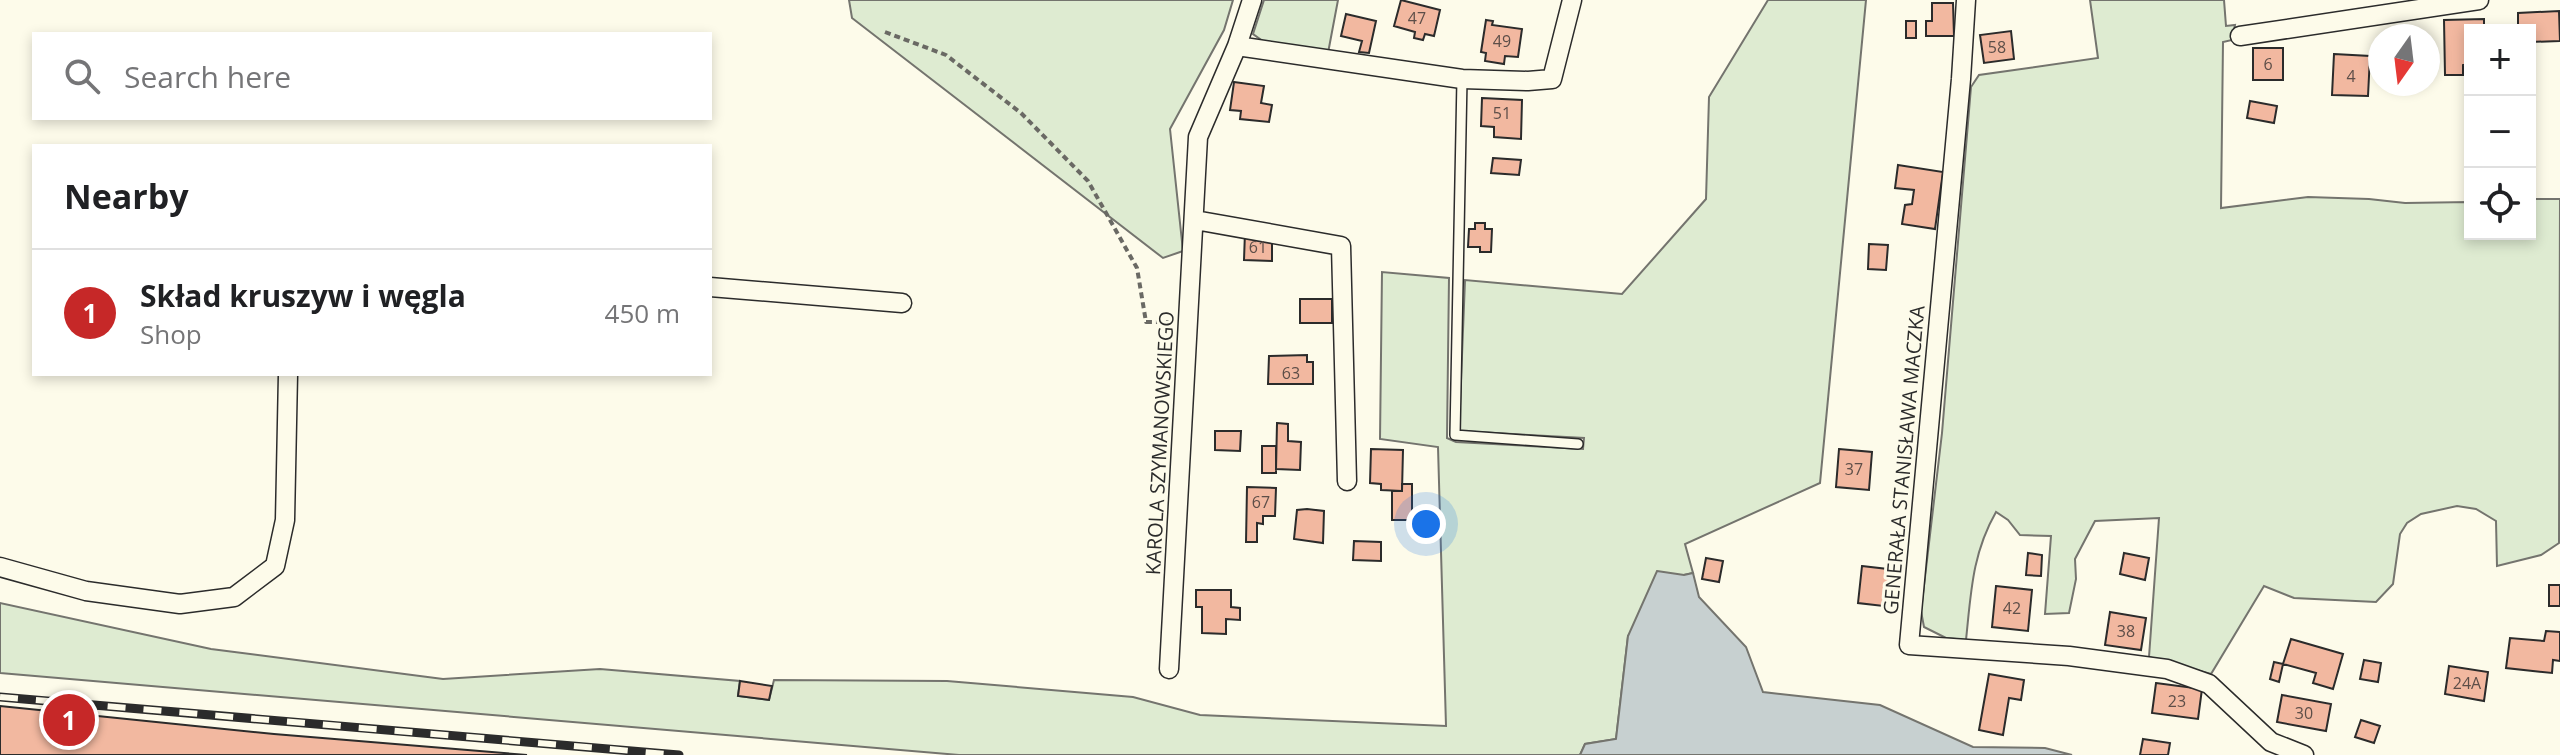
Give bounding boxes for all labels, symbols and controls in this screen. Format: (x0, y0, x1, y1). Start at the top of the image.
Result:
house number: 47 (1408, 7, 1426, 29)
north arrow (2368, 24, 2440, 96)
map controls (2464, 24, 2536, 240)
button: + (2464, 24, 2536, 96)
house number: 49 (1493, 30, 1511, 52)
search box (32, 32, 712, 120)
house number: 58 (1988, 36, 2006, 58)
house number: 6 (2263, 53, 2273, 75)
icon: search (60, 54, 104, 98)
text: Search here (124, 56, 291, 97)
house number: 4 (2346, 65, 2356, 87)
button: − (2464, 96, 2536, 168)
house number: 51 (1493, 102, 1511, 124)
button: locate (2464, 168, 2536, 240)
text: Nearby (64, 173, 189, 219)
house number: 61 (1249, 236, 1267, 258)
text: Skład kruszyw i węgla (140, 275, 466, 316)
text: 1 (83, 295, 97, 331)
text: 450 m (605, 295, 680, 331)
street label: GENERAŁA STANISŁAWA MACZKA (1877, 304, 1931, 616)
street label: KAROLA SZYMANOWSKIEGO (1139, 310, 1180, 576)
text: Shop (140, 316, 202, 352)
house number: 63 (1282, 362, 1300, 384)
house number: 37 (1845, 458, 1863, 480)
house number: 67 (1252, 491, 1270, 513)
your location (1406, 504, 1446, 544)
house number: 42 (2003, 597, 2021, 619)
house number: 38 (2117, 620, 2135, 642)
house number: 24A (2453, 672, 2482, 694)
pin: 1 (43, 690, 95, 750)
house number: 23 (2168, 690, 2186, 712)
house number: 30 (2295, 702, 2313, 724)

